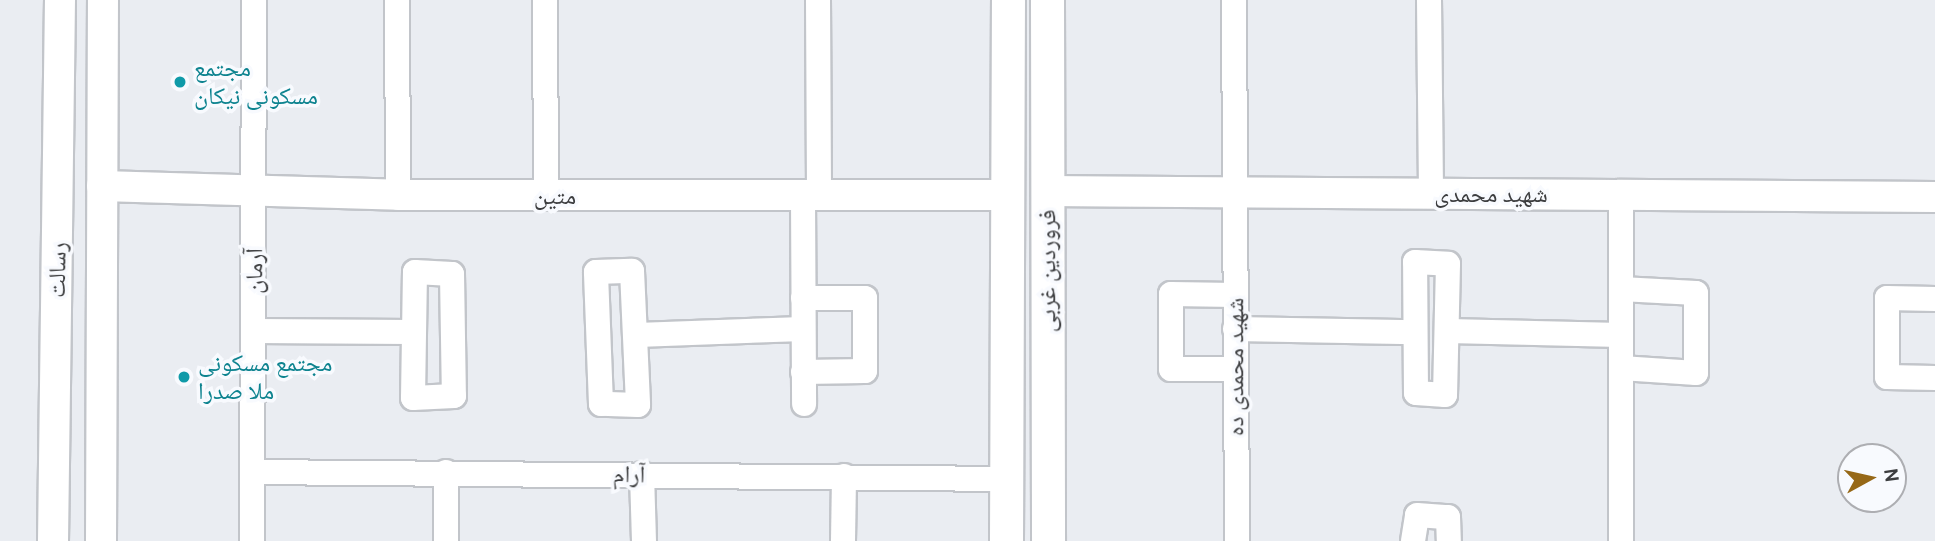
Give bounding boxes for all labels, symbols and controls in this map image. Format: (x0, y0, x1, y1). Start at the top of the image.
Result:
place label: مجتمع مسکونی نیکان (194, 54, 318, 110)
marker: مجتمع مسکونی نیکان (172, 74, 188, 90)
street label: شهید محمدی (1434, 180, 1548, 208)
street label: متین (534, 182, 576, 210)
street label: فروردین غربی (1033, 210, 1061, 332)
street label: رسالت (42, 242, 72, 298)
street label: آرمان (240, 248, 268, 294)
street label: شهید محمدی ده (1221, 298, 1249, 436)
place label: مجتمع مسکونی ملا صدرا (198, 349, 333, 405)
marker: مجتمع مسکونی ملا صدرا (176, 369, 192, 385)
north arrow (1837, 443, 1907, 513)
street label: آرام (613, 459, 645, 489)
text: N (1879, 467, 1904, 484)

